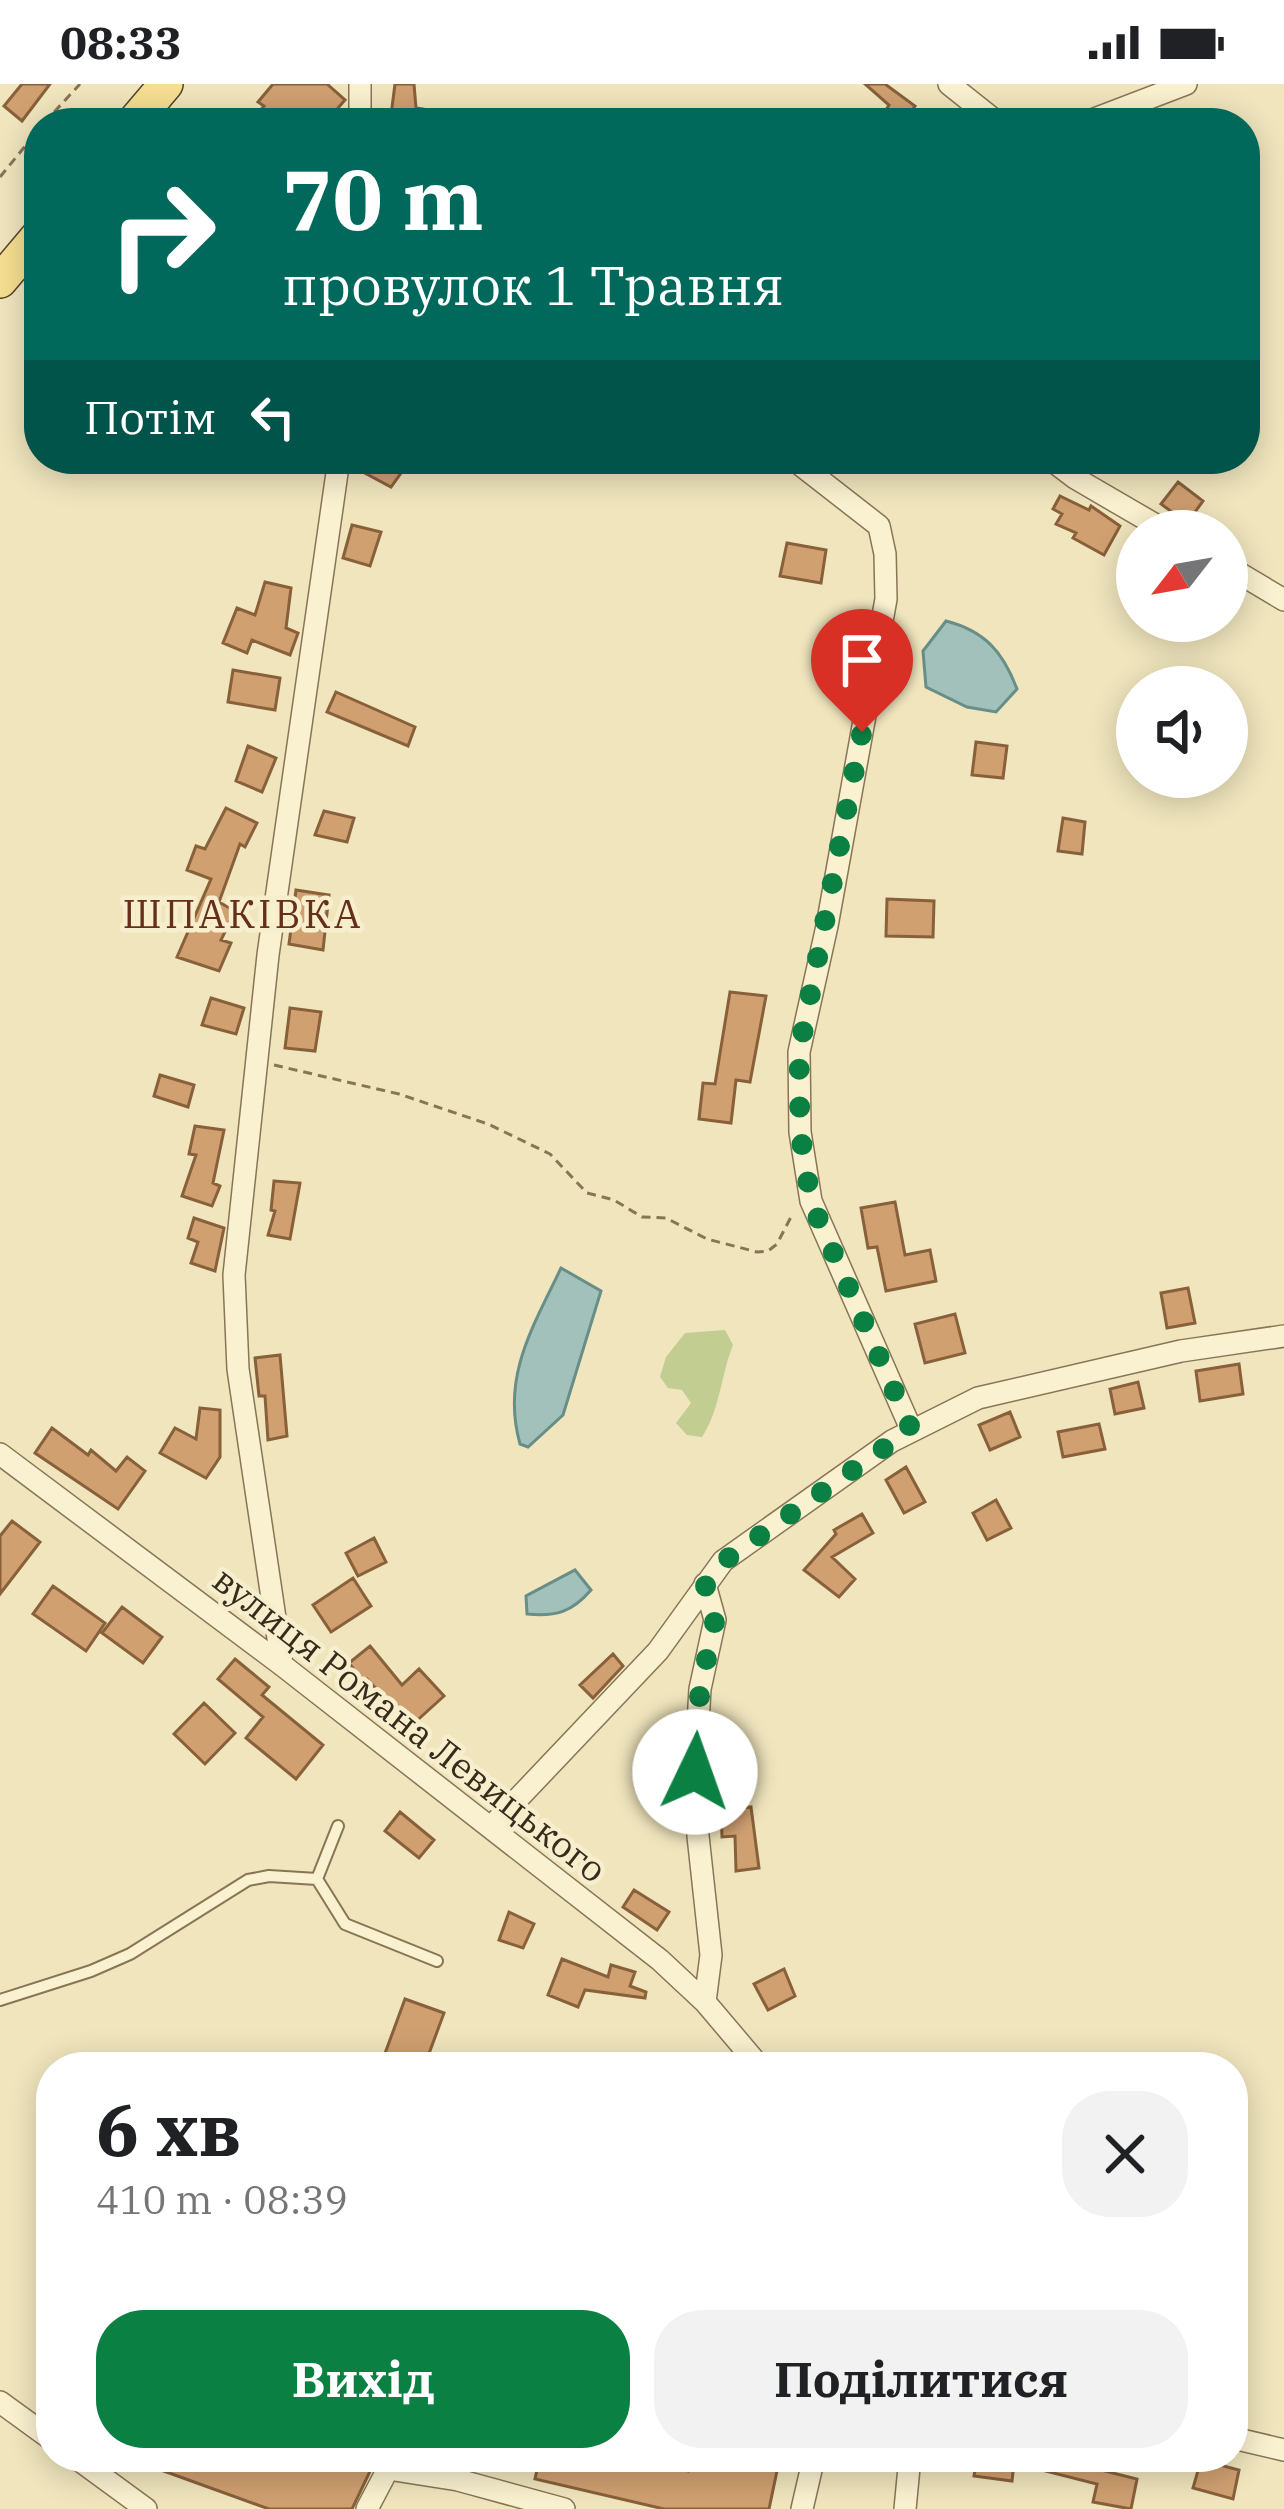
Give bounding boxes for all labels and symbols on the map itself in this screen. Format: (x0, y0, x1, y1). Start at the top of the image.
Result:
north arrow (1116, 510, 1248, 642)
pin (811, 609, 913, 732)
district label: ШПАКІВКА (122, 888, 364, 939)
street label: вулиця Романа Левицького (204, 1556, 616, 1892)
position arrow (632, 1709, 758, 1835)

